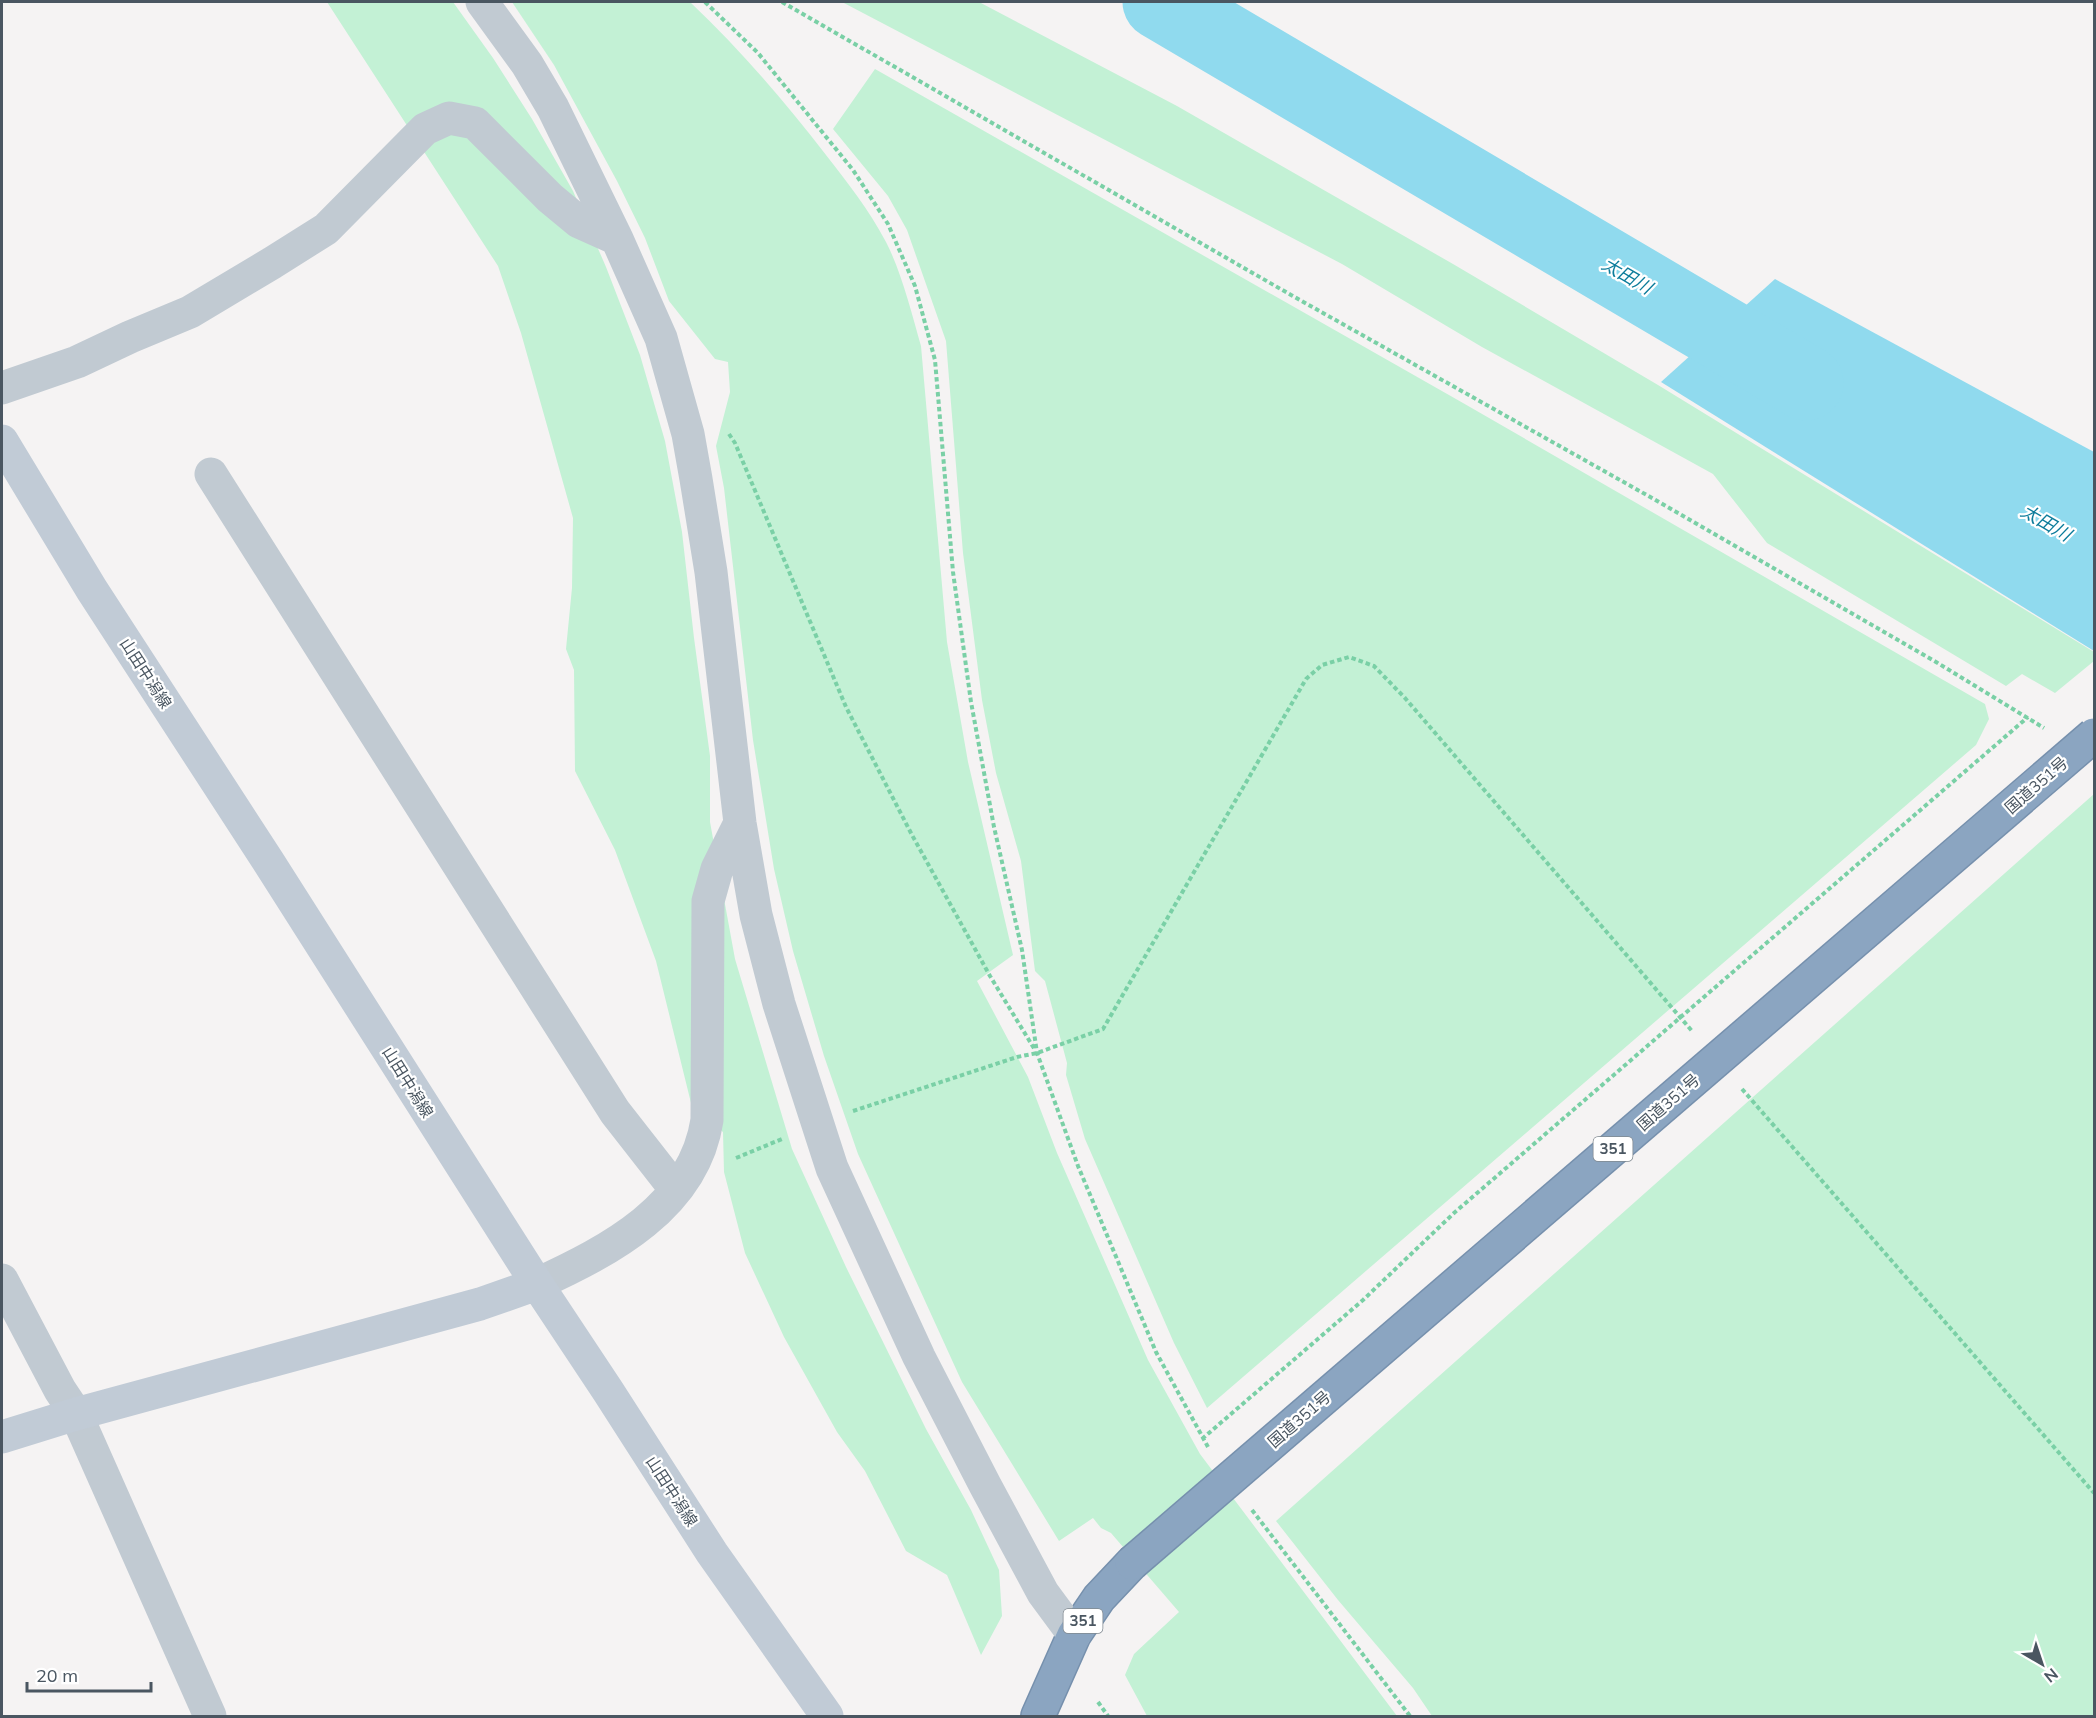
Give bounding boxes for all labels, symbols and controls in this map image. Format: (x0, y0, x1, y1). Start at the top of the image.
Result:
water label: 太田川 (1598, 252, 1658, 300)
water label: 太田川 (2017, 499, 2077, 547)
street label: 山田中潟線 (116, 634, 176, 712)
street label: 国道351号 (2000, 752, 2072, 818)
street label: 山田中潟線 (378, 1043, 438, 1121)
street label: 国道351号 (1632, 1069, 1704, 1135)
road number: 351 (1594, 1137, 1632, 1161)
street label: 国道351号 (1263, 1386, 1335, 1452)
street label: 山田中潟線 (642, 1452, 702, 1530)
road number: 351 (1064, 1609, 1102, 1633)
north arrow (2012, 1634, 2072, 1694)
scale bar (27, 1655, 152, 1693)
text: 20 m (36, 1664, 78, 1687)
text: N (2040, 1664, 2062, 1687)

